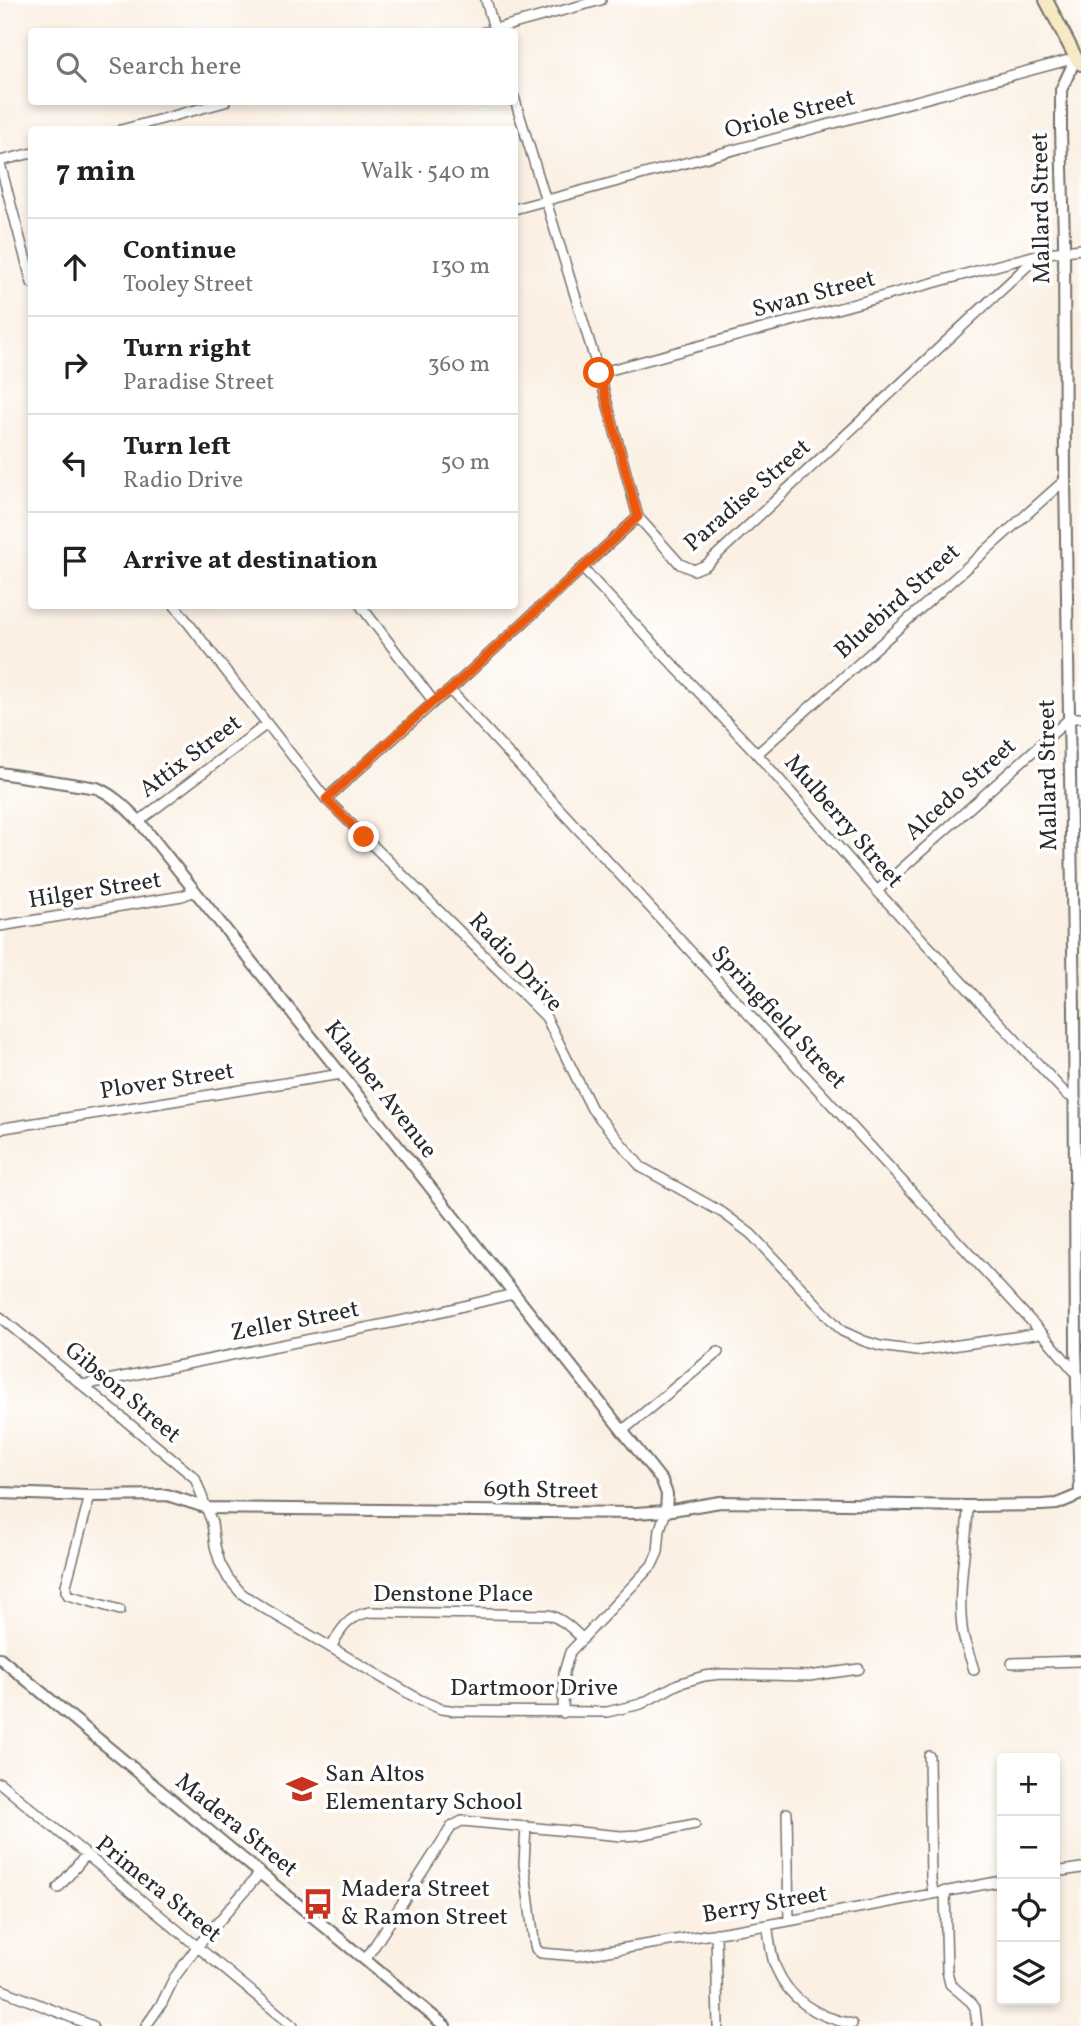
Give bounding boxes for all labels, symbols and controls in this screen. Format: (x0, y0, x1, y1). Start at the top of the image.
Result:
search box (28, 28, 518, 105)
icon: search (52, 48, 90, 86)
text: Search here (108, 49, 241, 85)
street label: Oriole Street (721, 81, 859, 149)
street label: Mallard Street (1024, 132, 1060, 284)
text: 7 min (56, 151, 136, 193)
text: Walk · 540 m (361, 156, 490, 188)
text: Continue (123, 233, 236, 269)
icon: ahead (56, 248, 94, 286)
text: 130 m (431, 251, 490, 283)
street label: Swan Street (749, 262, 879, 328)
text: Tooley Street (123, 269, 253, 301)
text: Turn right (123, 331, 251, 367)
icon: right (56, 346, 94, 384)
text: 360 m (428, 349, 490, 381)
route start (583, 357, 614, 388)
text: Paradise Street (123, 367, 274, 399)
text: Turn left (123, 429, 231, 465)
street label: Paradise Street (677, 431, 819, 561)
icon: left (56, 444, 94, 482)
text: 50 m (441, 447, 490, 479)
text: Radio Drive (123, 465, 243, 497)
street label: Bluebird Street (828, 536, 968, 668)
icon: arrive (56, 542, 94, 580)
text: Arrive at destination (123, 543, 378, 579)
street label: Mallard Street (1031, 699, 1067, 851)
street label: Attix Street (133, 707, 249, 807)
street label: Alcedo Street (898, 730, 1024, 850)
street label: Mulberry Street (775, 748, 911, 896)
route end (348, 821, 379, 852)
street label: Hilger Street (26, 864, 164, 918)
street label: Radio Drive (460, 906, 570, 1020)
street label: Springfield Street (702, 938, 854, 1098)
street label: Klauber Avenue (315, 1014, 445, 1166)
street label: Plover Street (98, 1055, 236, 1109)
street label: Zeller Street (228, 1293, 362, 1351)
street label: Gibson Street (56, 1334, 188, 1452)
street label: 69th Street (483, 1473, 599, 1509)
street label: Denstone Place (373, 1578, 533, 1612)
street label: Dartmoor Drive (450, 1672, 618, 1706)
map controls (997, 1753, 1060, 2005)
button: + (997, 1753, 1060, 1816)
place label: San Altos Elementary School (325, 1758, 523, 1820)
street label: Madera Street (167, 1766, 305, 1886)
school or university icon: San Altos Elementary School (285, 1772, 319, 1806)
button: − (997, 1816, 1060, 1879)
street label: Primera Street (88, 1828, 228, 1952)
place label: Madera Street & Ramon Street (341, 1873, 508, 1935)
street label: Berry Street (700, 1877, 830, 1933)
button: locate (997, 1879, 1060, 1942)
bus stop icon: Madera Street & Ramon Street (301, 1887, 335, 1921)
button: layers (997, 1942, 1060, 2005)

